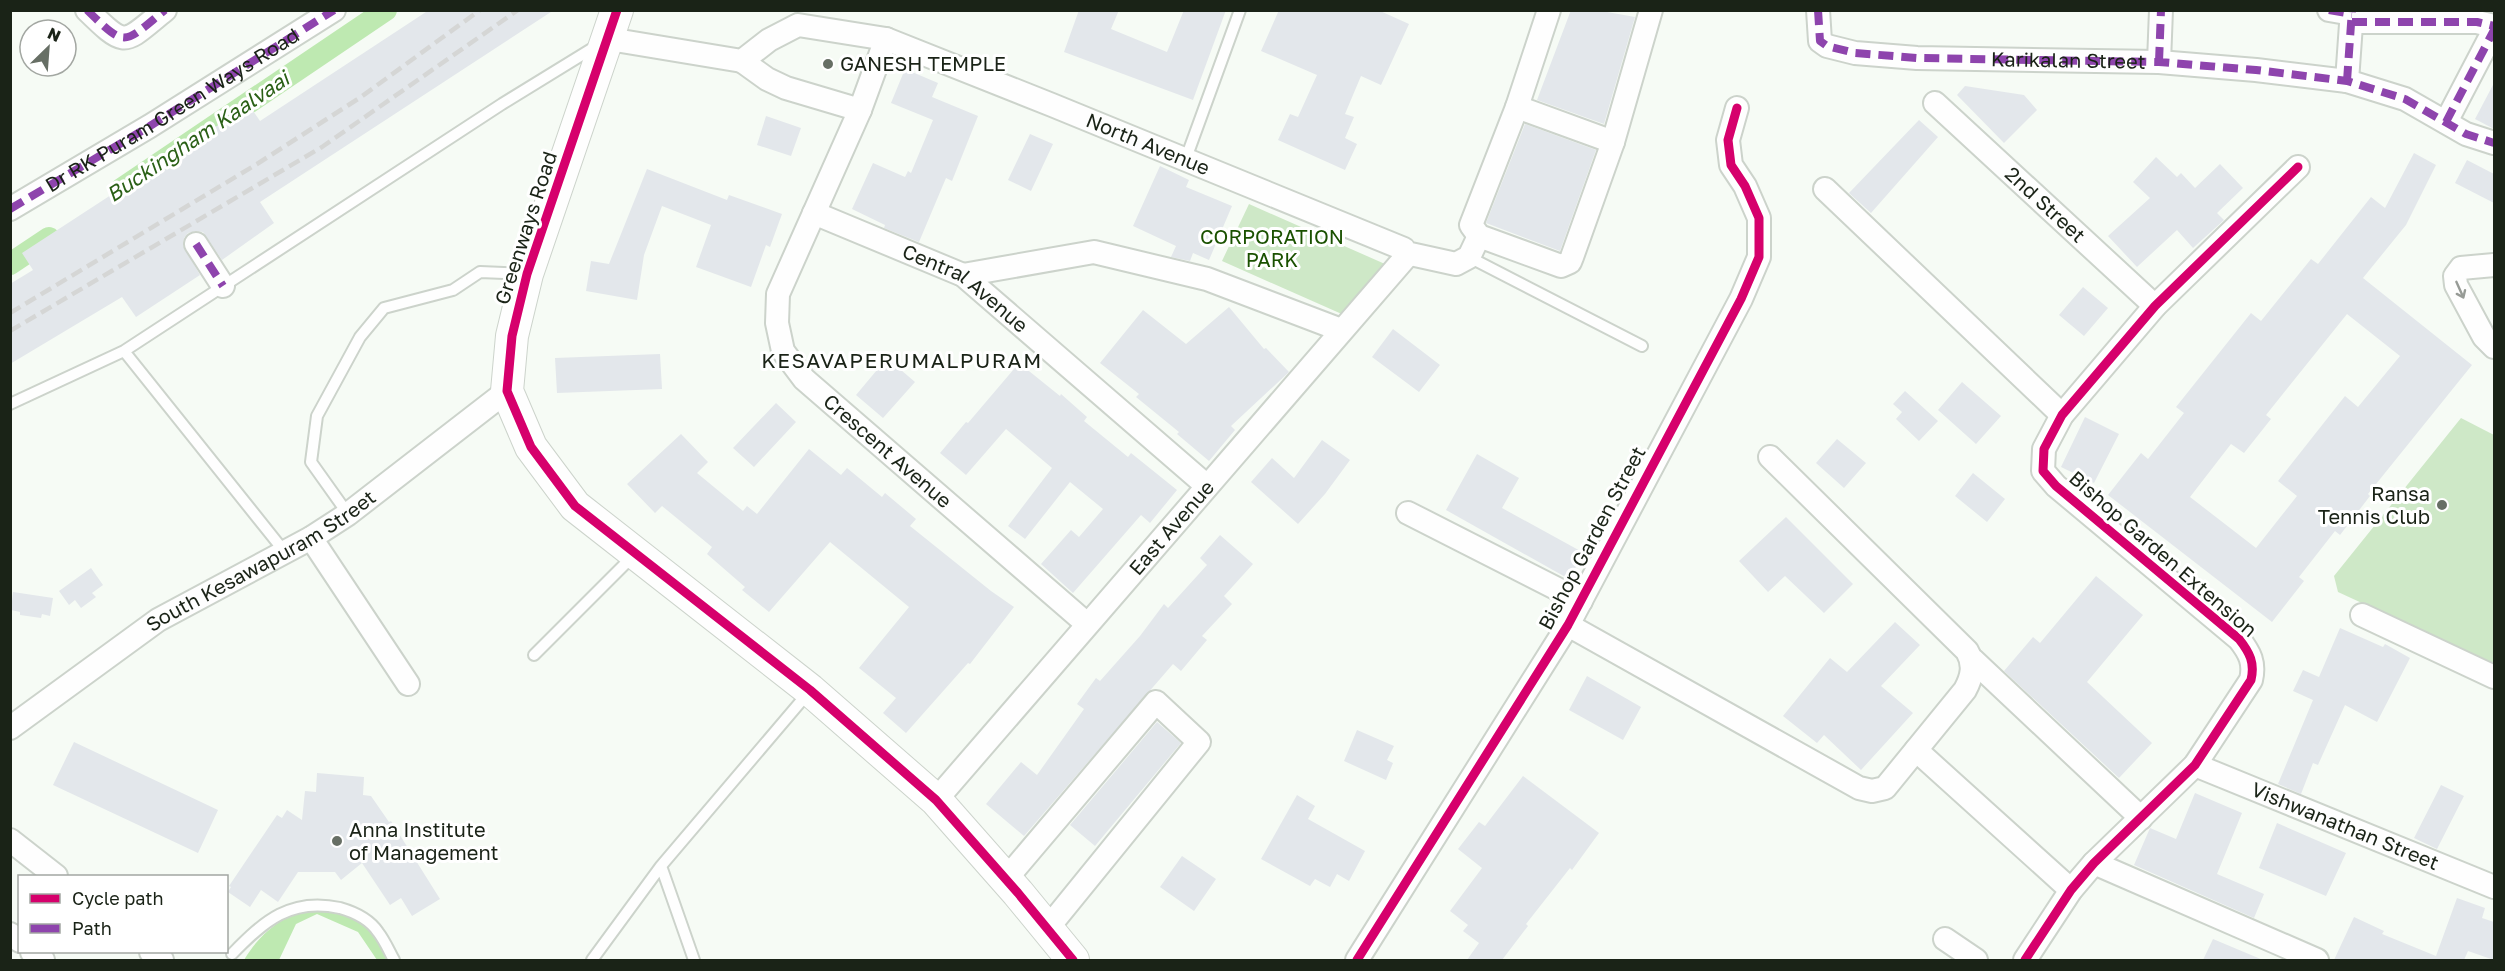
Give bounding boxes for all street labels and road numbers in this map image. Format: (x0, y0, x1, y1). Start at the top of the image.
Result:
street label: Dr RK Puram Green Ways Road (41, 22, 303, 196)
street label: Karikalan Street (1991, 46, 2146, 73)
street label: North Avenue (1083, 107, 1214, 179)
street label: Greenways Road (489, 148, 561, 307)
street label: 2nd Street (2001, 161, 2091, 247)
street label: Central Avenue (899, 238, 1033, 337)
street label: Crescent Avenue (819, 388, 957, 512)
street label: Bishop Garden Street (1533, 442, 1650, 633)
street label: Bishop Garden Extension (2065, 465, 2262, 641)
street label: East Avenue (1123, 475, 1218, 579)
street label: South Kesawapuram Street (141, 484, 380, 636)
street label: Vishwanathan Street (2248, 776, 2443, 874)

